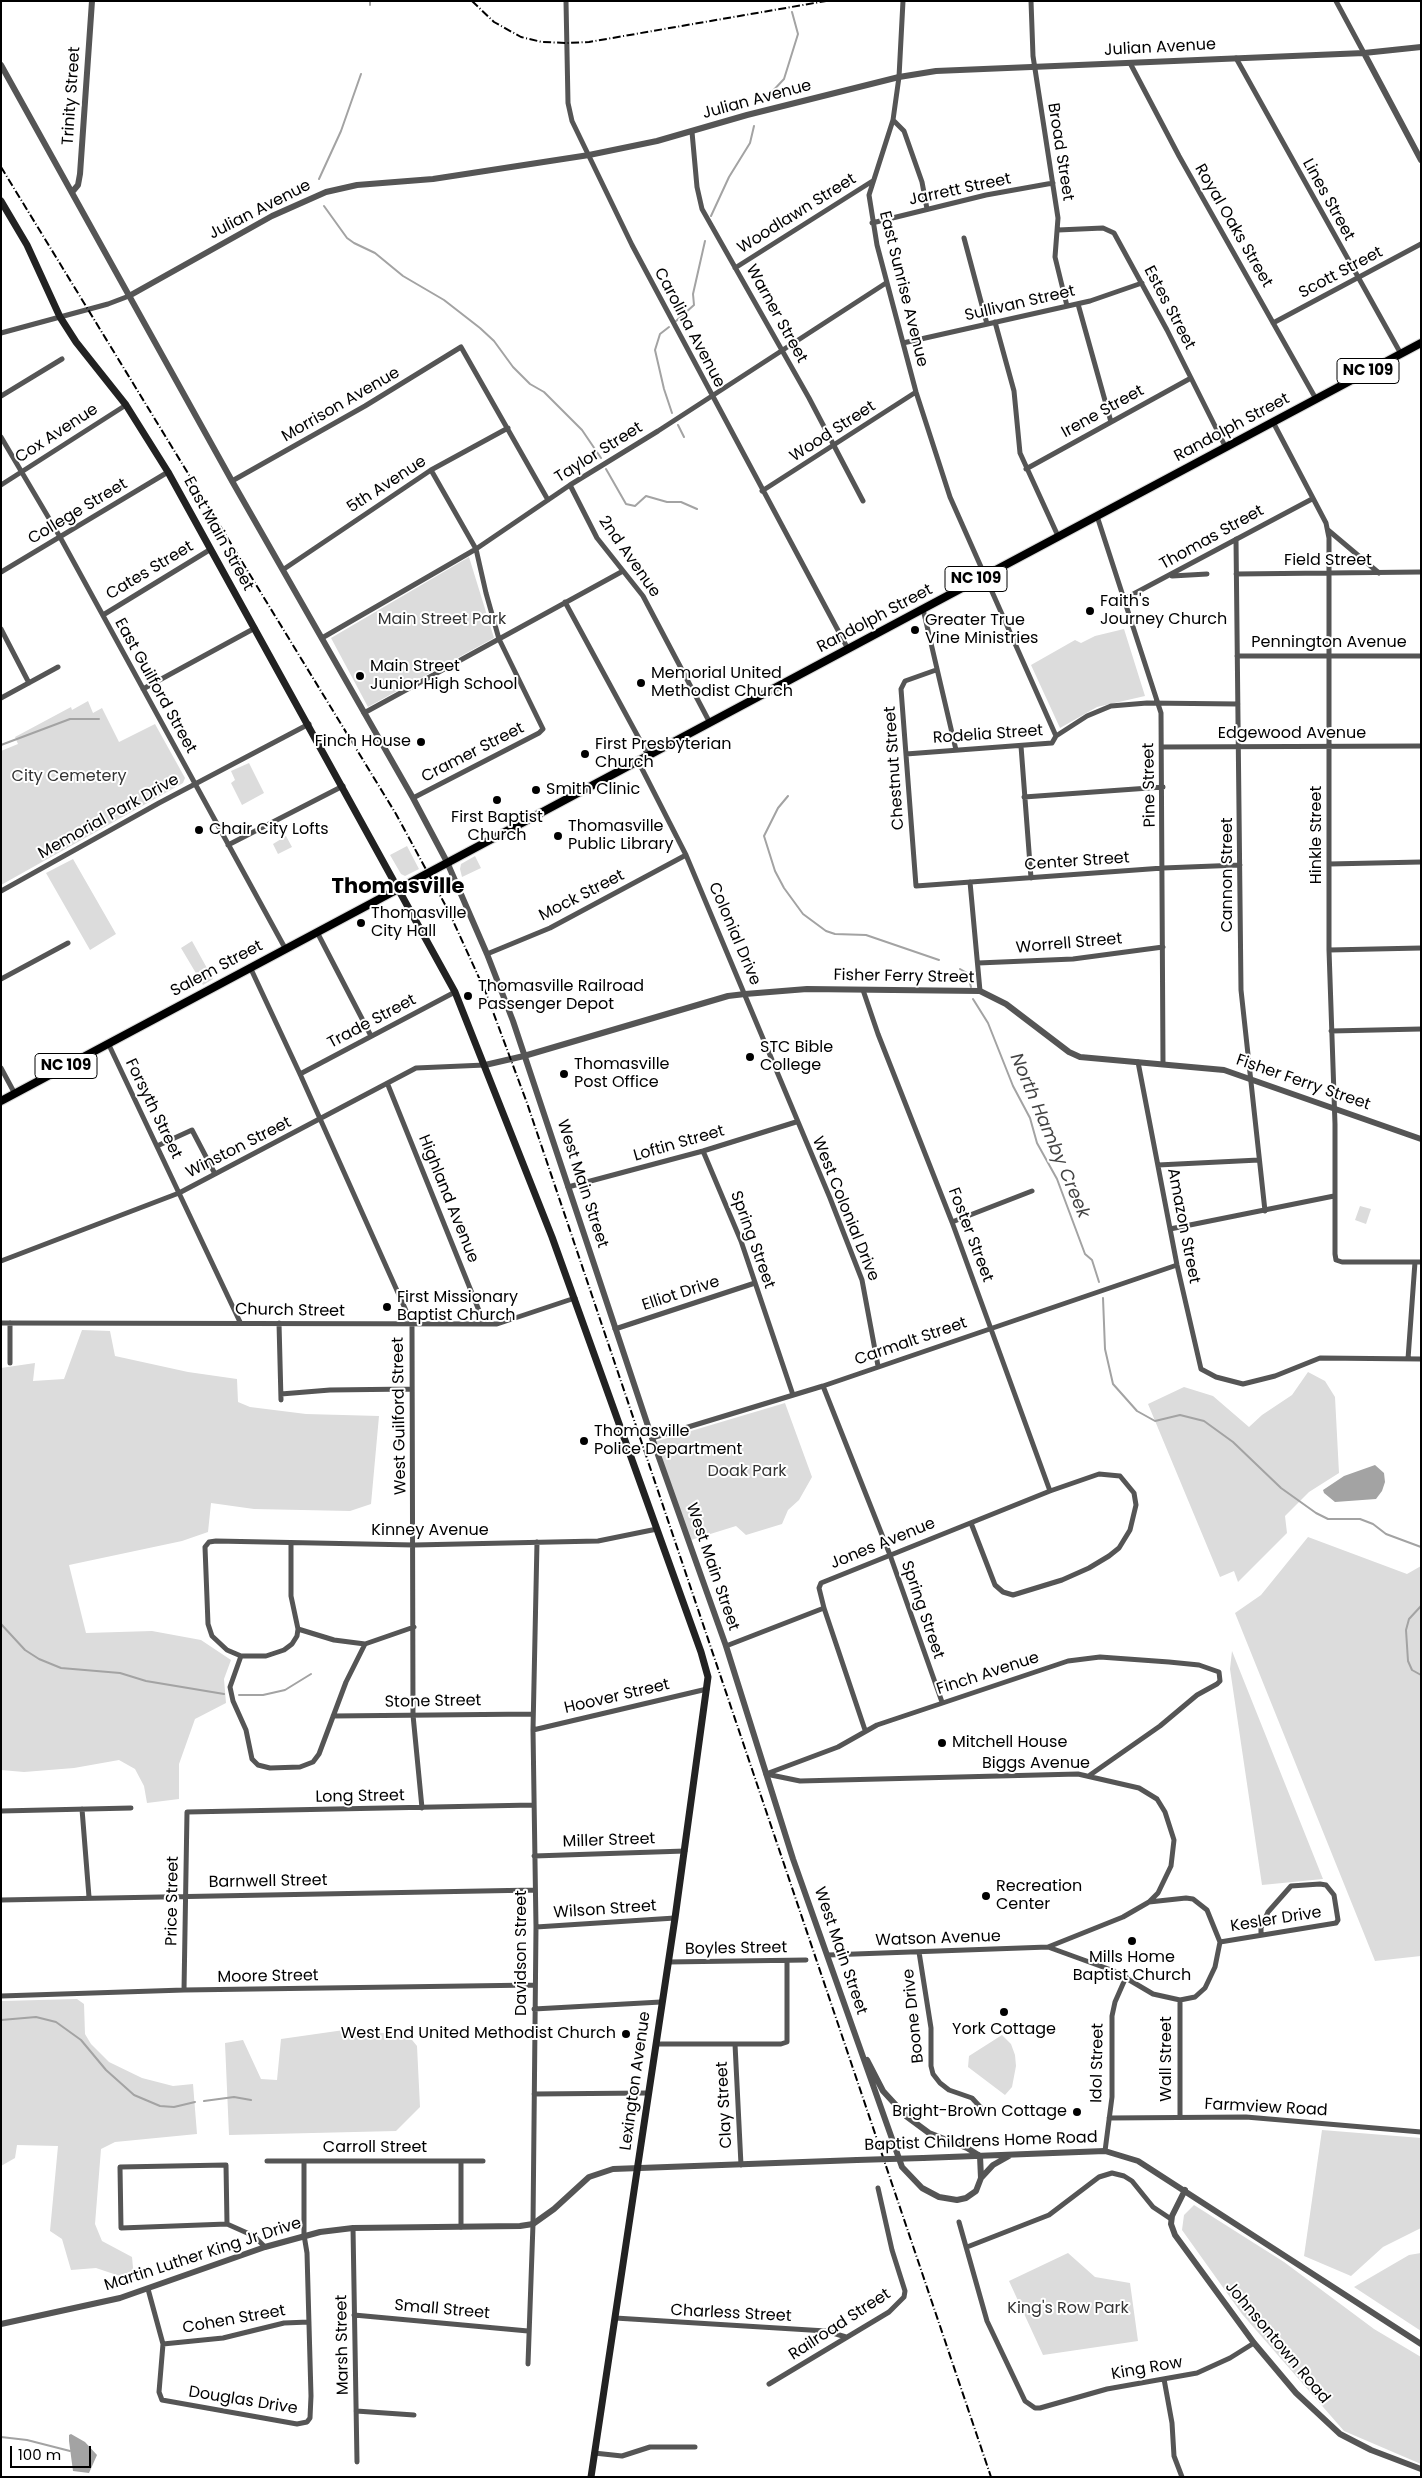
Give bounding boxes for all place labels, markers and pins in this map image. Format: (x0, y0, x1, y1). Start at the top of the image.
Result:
place label: Faith's Journey Church (1100, 592, 1227, 630)
marker: Faith's Journey Church (1084, 605, 1096, 617)
place label: Greater True Vine Ministries (925, 611, 1038, 649)
marker: Greater True Vine Ministries (909, 624, 921, 636)
place label: Main Street Junior High School (370, 657, 517, 695)
place label: Memorial United Methodist Church (651, 664, 793, 702)
marker: Main Street Junior High School (354, 670, 366, 682)
marker: Memorial United Methodist Church (635, 677, 647, 689)
place label: Finch House (315, 732, 411, 752)
place label: First Presbyterian Church (595, 735, 731, 773)
marker: Finch House (415, 736, 427, 748)
marker: First Presbyterian Church (579, 748, 591, 760)
place label: Smith Clinic (546, 780, 640, 800)
marker: Smith Clinic (530, 784, 542, 796)
marker: First Baptist Church (491, 794, 503, 806)
place label: First Baptist Church (451, 808, 543, 846)
place label: Thomasville Public Library (568, 817, 674, 855)
place label: Chair City Lofts (209, 820, 329, 840)
marker: Chair City Lofts (193, 824, 205, 836)
marker: Thomasville Public Library (552, 830, 564, 842)
place label: Thomasville City Hall (371, 904, 466, 942)
marker: Thomasville City Hall (355, 917, 367, 929)
place label: Thomasville Railroad Passenger Depot (478, 977, 644, 1015)
marker: Thomasville Railroad Passenger Depot (462, 990, 474, 1002)
place label: STC Bible College (760, 1038, 833, 1076)
marker: STC Bible College (744, 1051, 756, 1063)
place label: Thomasville Post Office (574, 1055, 669, 1093)
marker: Thomasville Post Office (558, 1068, 570, 1080)
place label: First Missionary Baptist Church (397, 1288, 518, 1326)
marker: First Missionary Baptist Church (381, 1301, 393, 1313)
place label: Thomasville Police Department (594, 1422, 742, 1460)
marker: Thomasville Police Department (578, 1435, 590, 1447)
place label: Mitchell House (952, 1733, 1067, 1753)
marker: Mitchell House (936, 1737, 948, 1749)
place label: Recreation Center (996, 1877, 1082, 1915)
marker: Recreation Center (980, 1890, 992, 1902)
marker: Mills Home Baptist Church (1126, 1935, 1138, 1947)
place label: Mills Home Baptist Church (1073, 1948, 1191, 1986)
marker: York Cottage (998, 2006, 1010, 2018)
place label: York Cottage (952, 2020, 1056, 2040)
place label: West End United Methodist Church (341, 2024, 616, 2044)
marker: West End United Methodist Church (620, 2028, 632, 2040)
place label: Bright-Brown Cottage (892, 2102, 1067, 2122)
marker: Bright-Brown Cottage (1071, 2106, 1083, 2118)

